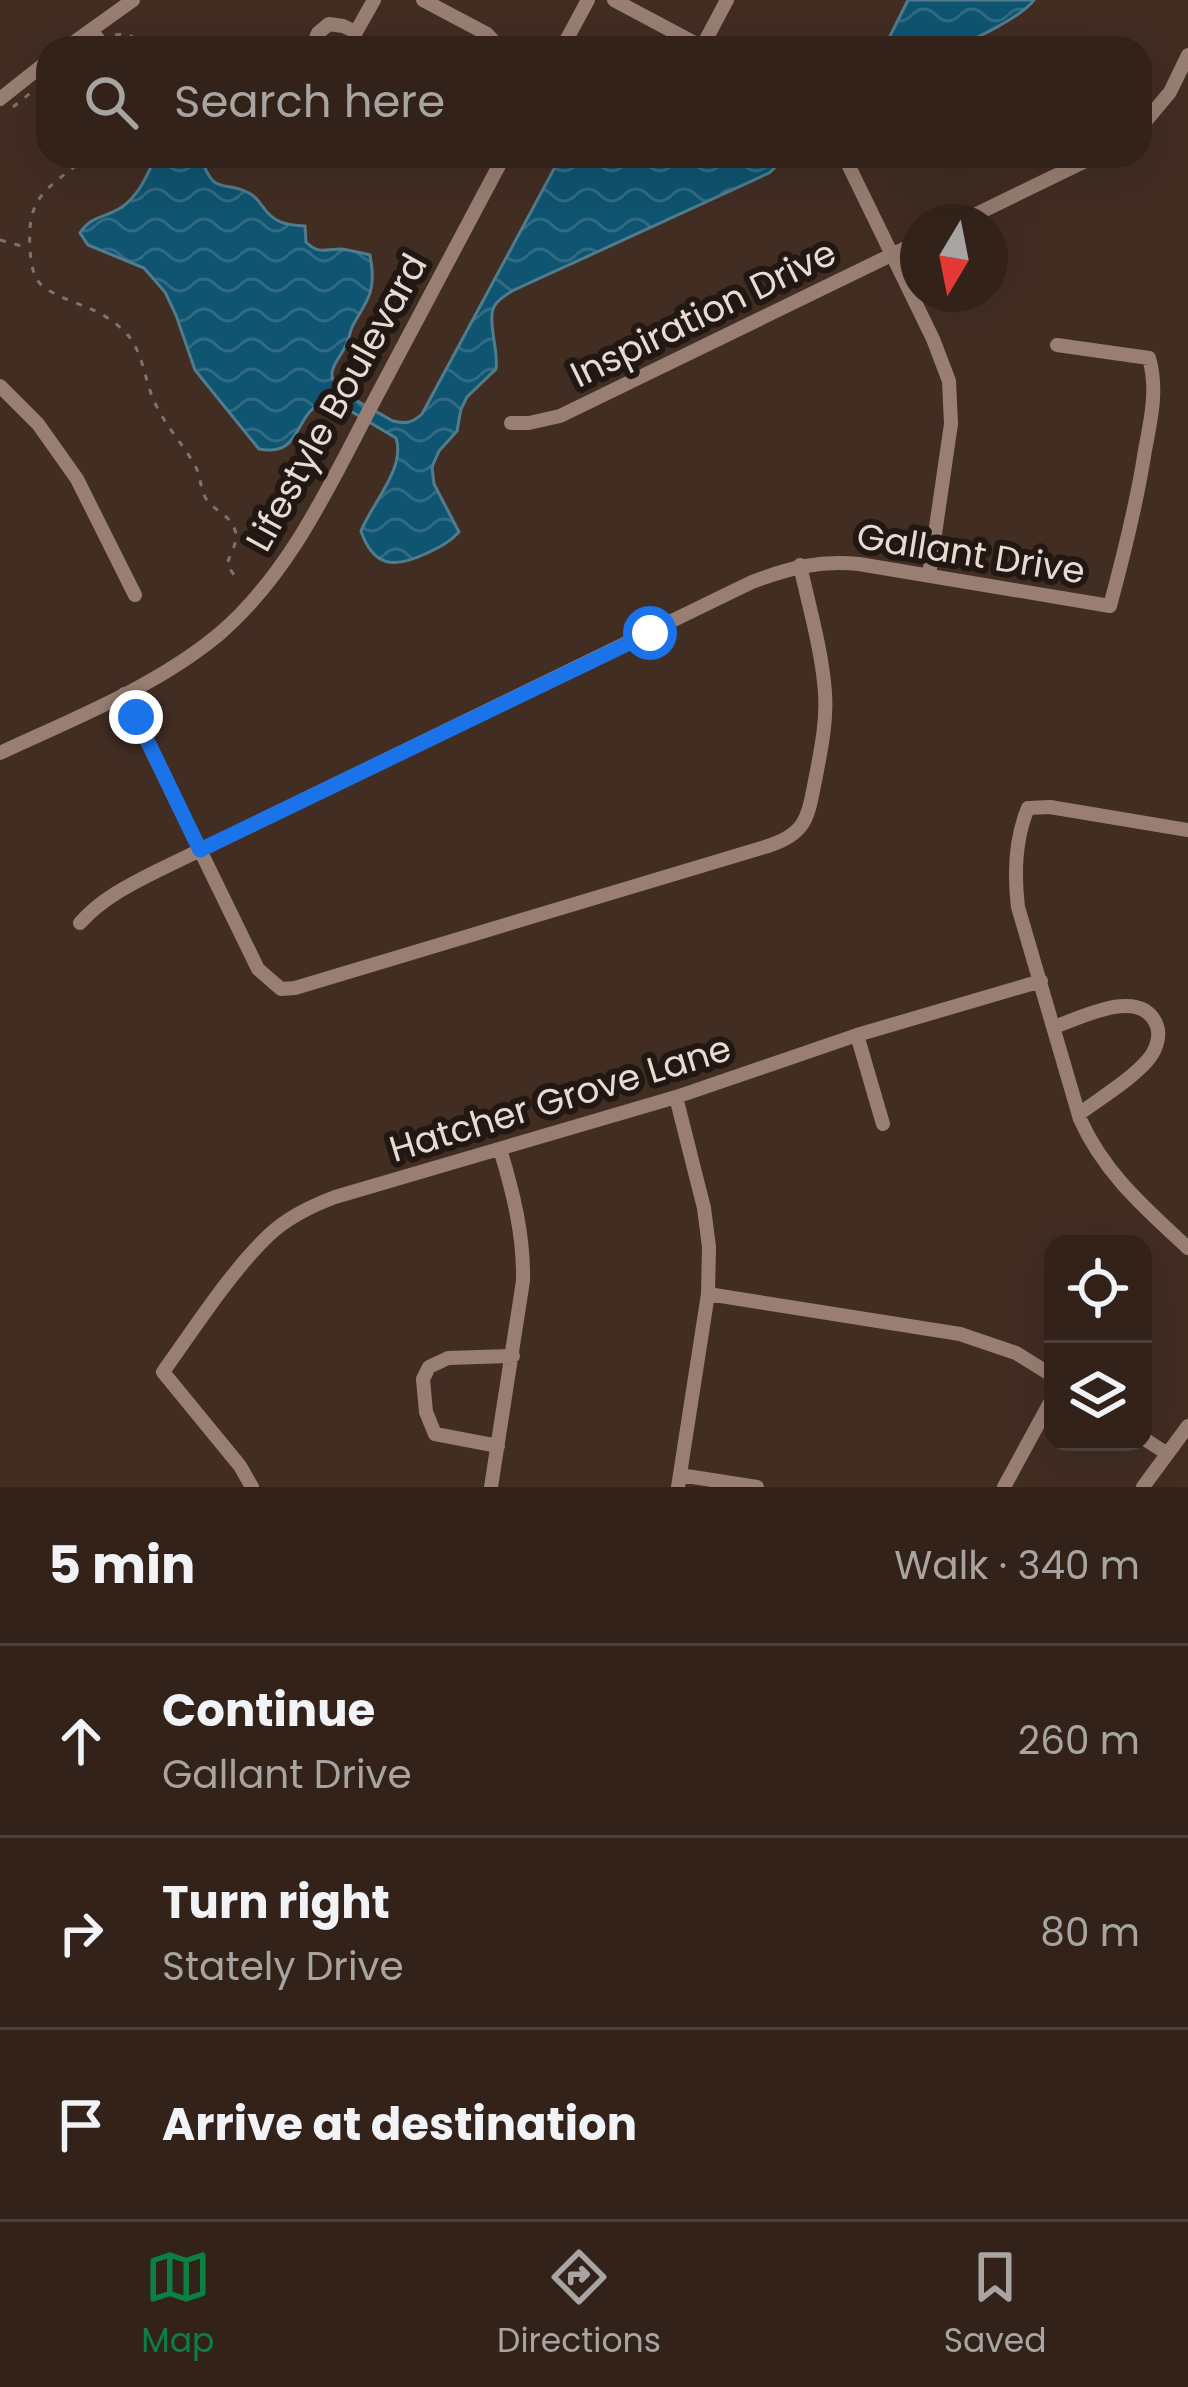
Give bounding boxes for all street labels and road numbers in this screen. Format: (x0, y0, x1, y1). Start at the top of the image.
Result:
street label: Inspiration Drive (562, 227, 845, 400)
street label: Lifestyle Boulevard (233, 244, 439, 560)
street label: Gallant Drive (853, 510, 1089, 597)
street label: Hatcher Grove Lane (383, 1022, 737, 1175)

